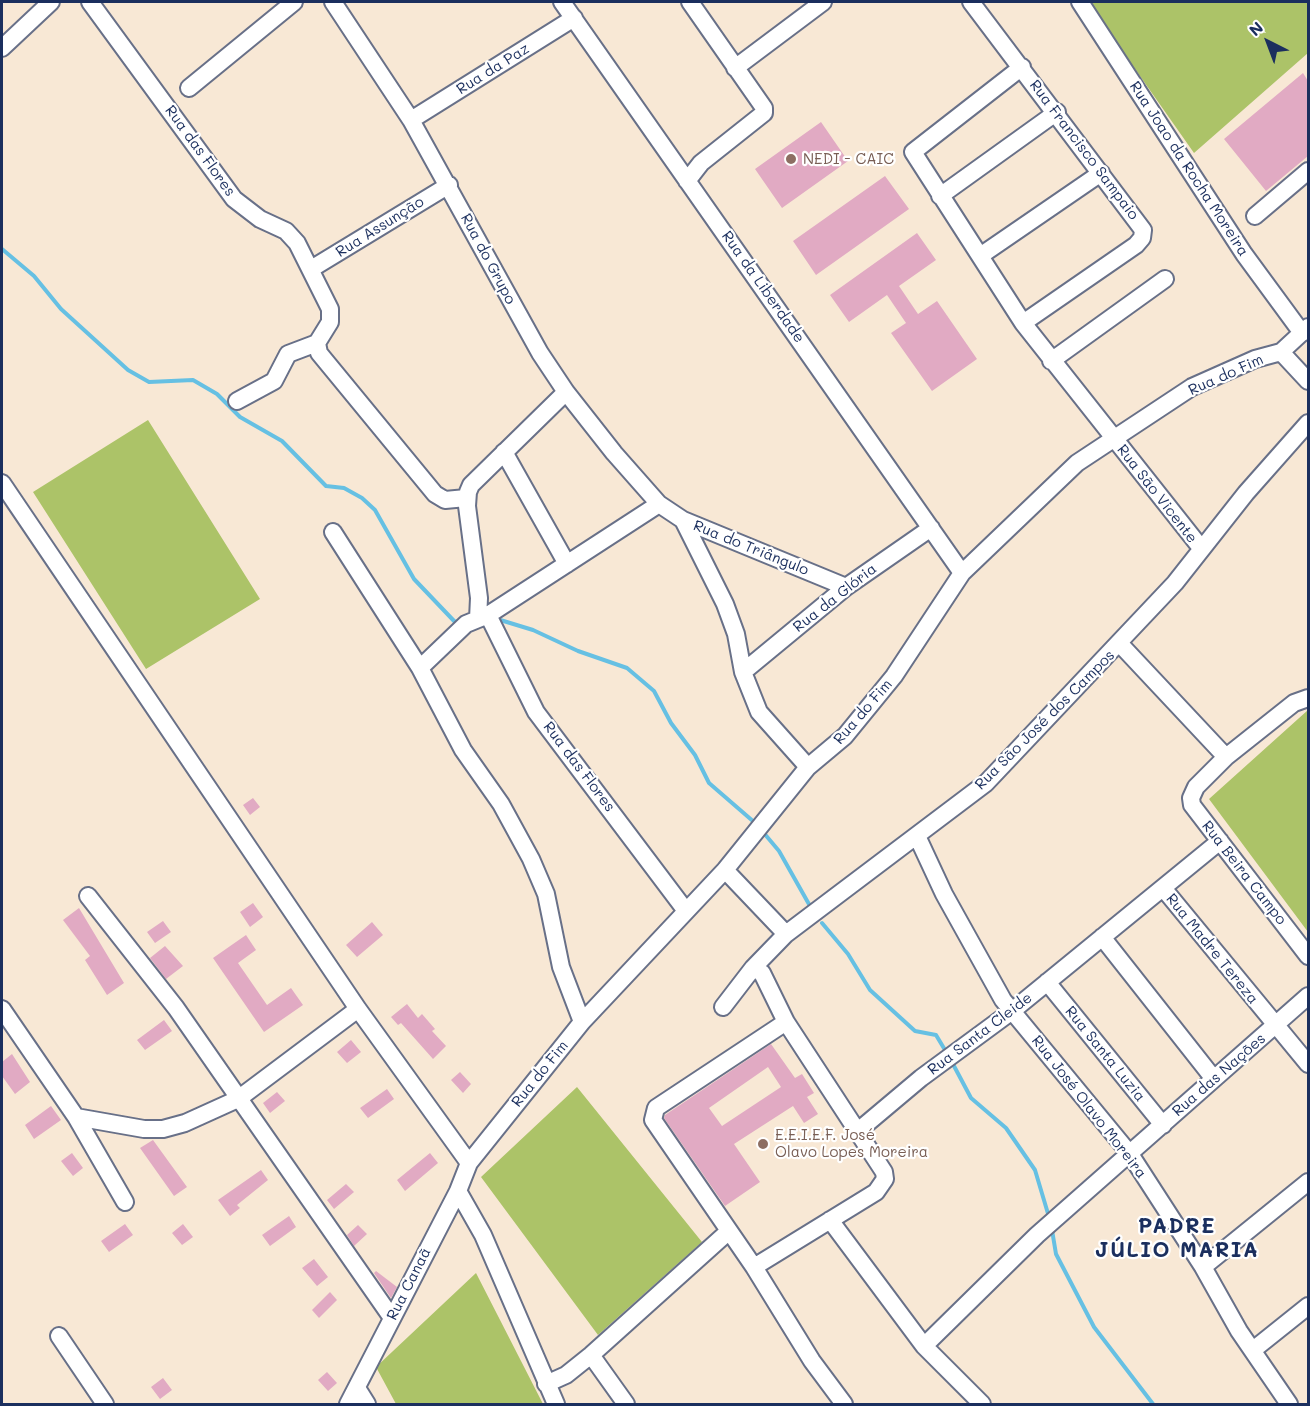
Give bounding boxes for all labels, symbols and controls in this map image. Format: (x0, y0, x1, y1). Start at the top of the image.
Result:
north arrow (1238, 12, 1298, 72)
text: N (1244, 16, 1267, 40)
street label: Rua da Paz (453, 40, 533, 98)
street label: Rua Francisco Sampaio (1025, 76, 1143, 224)
street label: Rua Joao da Rocha Moreira (1126, 78, 1252, 260)
street label: Rua das Flores (161, 102, 239, 200)
place label: NEDI - CAIC (803, 150, 894, 168)
marker: NEDI - CAIC (784, 152, 798, 166)
street label: Rua Assunção (333, 193, 427, 261)
street label: Rua do Grupo (457, 211, 519, 307)
street label: Rua da Liberdade (718, 228, 808, 346)
street label: Rua do Fim (1186, 350, 1266, 400)
street label: Rua São Vicente (1113, 441, 1201, 547)
street label: Rua do Triângulo (691, 517, 811, 579)
street label: Rua da Glória (790, 560, 880, 636)
street label: Rua São José dos Campos (971, 646, 1119, 794)
street label: Rua do Fim (830, 676, 896, 748)
street label: Rua das Flores (539, 718, 619, 816)
street label: Rua Beira Campo (1198, 817, 1290, 929)
street label: Rua Madre Tereza (1162, 890, 1262, 1008)
street label: Rua Santa Cleide (924, 989, 1036, 1079)
street label: Rua Santa Luzia (1061, 1003, 1149, 1105)
street label: Rua das Nações (1169, 1030, 1269, 1120)
street label: Rua José Olavo Moreira (1028, 1032, 1150, 1182)
street label: Rua do Fim (508, 1037, 572, 1111)
place label: E.E.I.E.F. José Olavo Lopes Moreira (775, 1126, 928, 1161)
marker: E.E.I.E.F. José Olavo Lopes Moreira (756, 1137, 770, 1151)
district label: PADRE JÚLIO MARIA (1095, 1214, 1259, 1264)
street label: Rua Canaã (383, 1245, 435, 1323)

